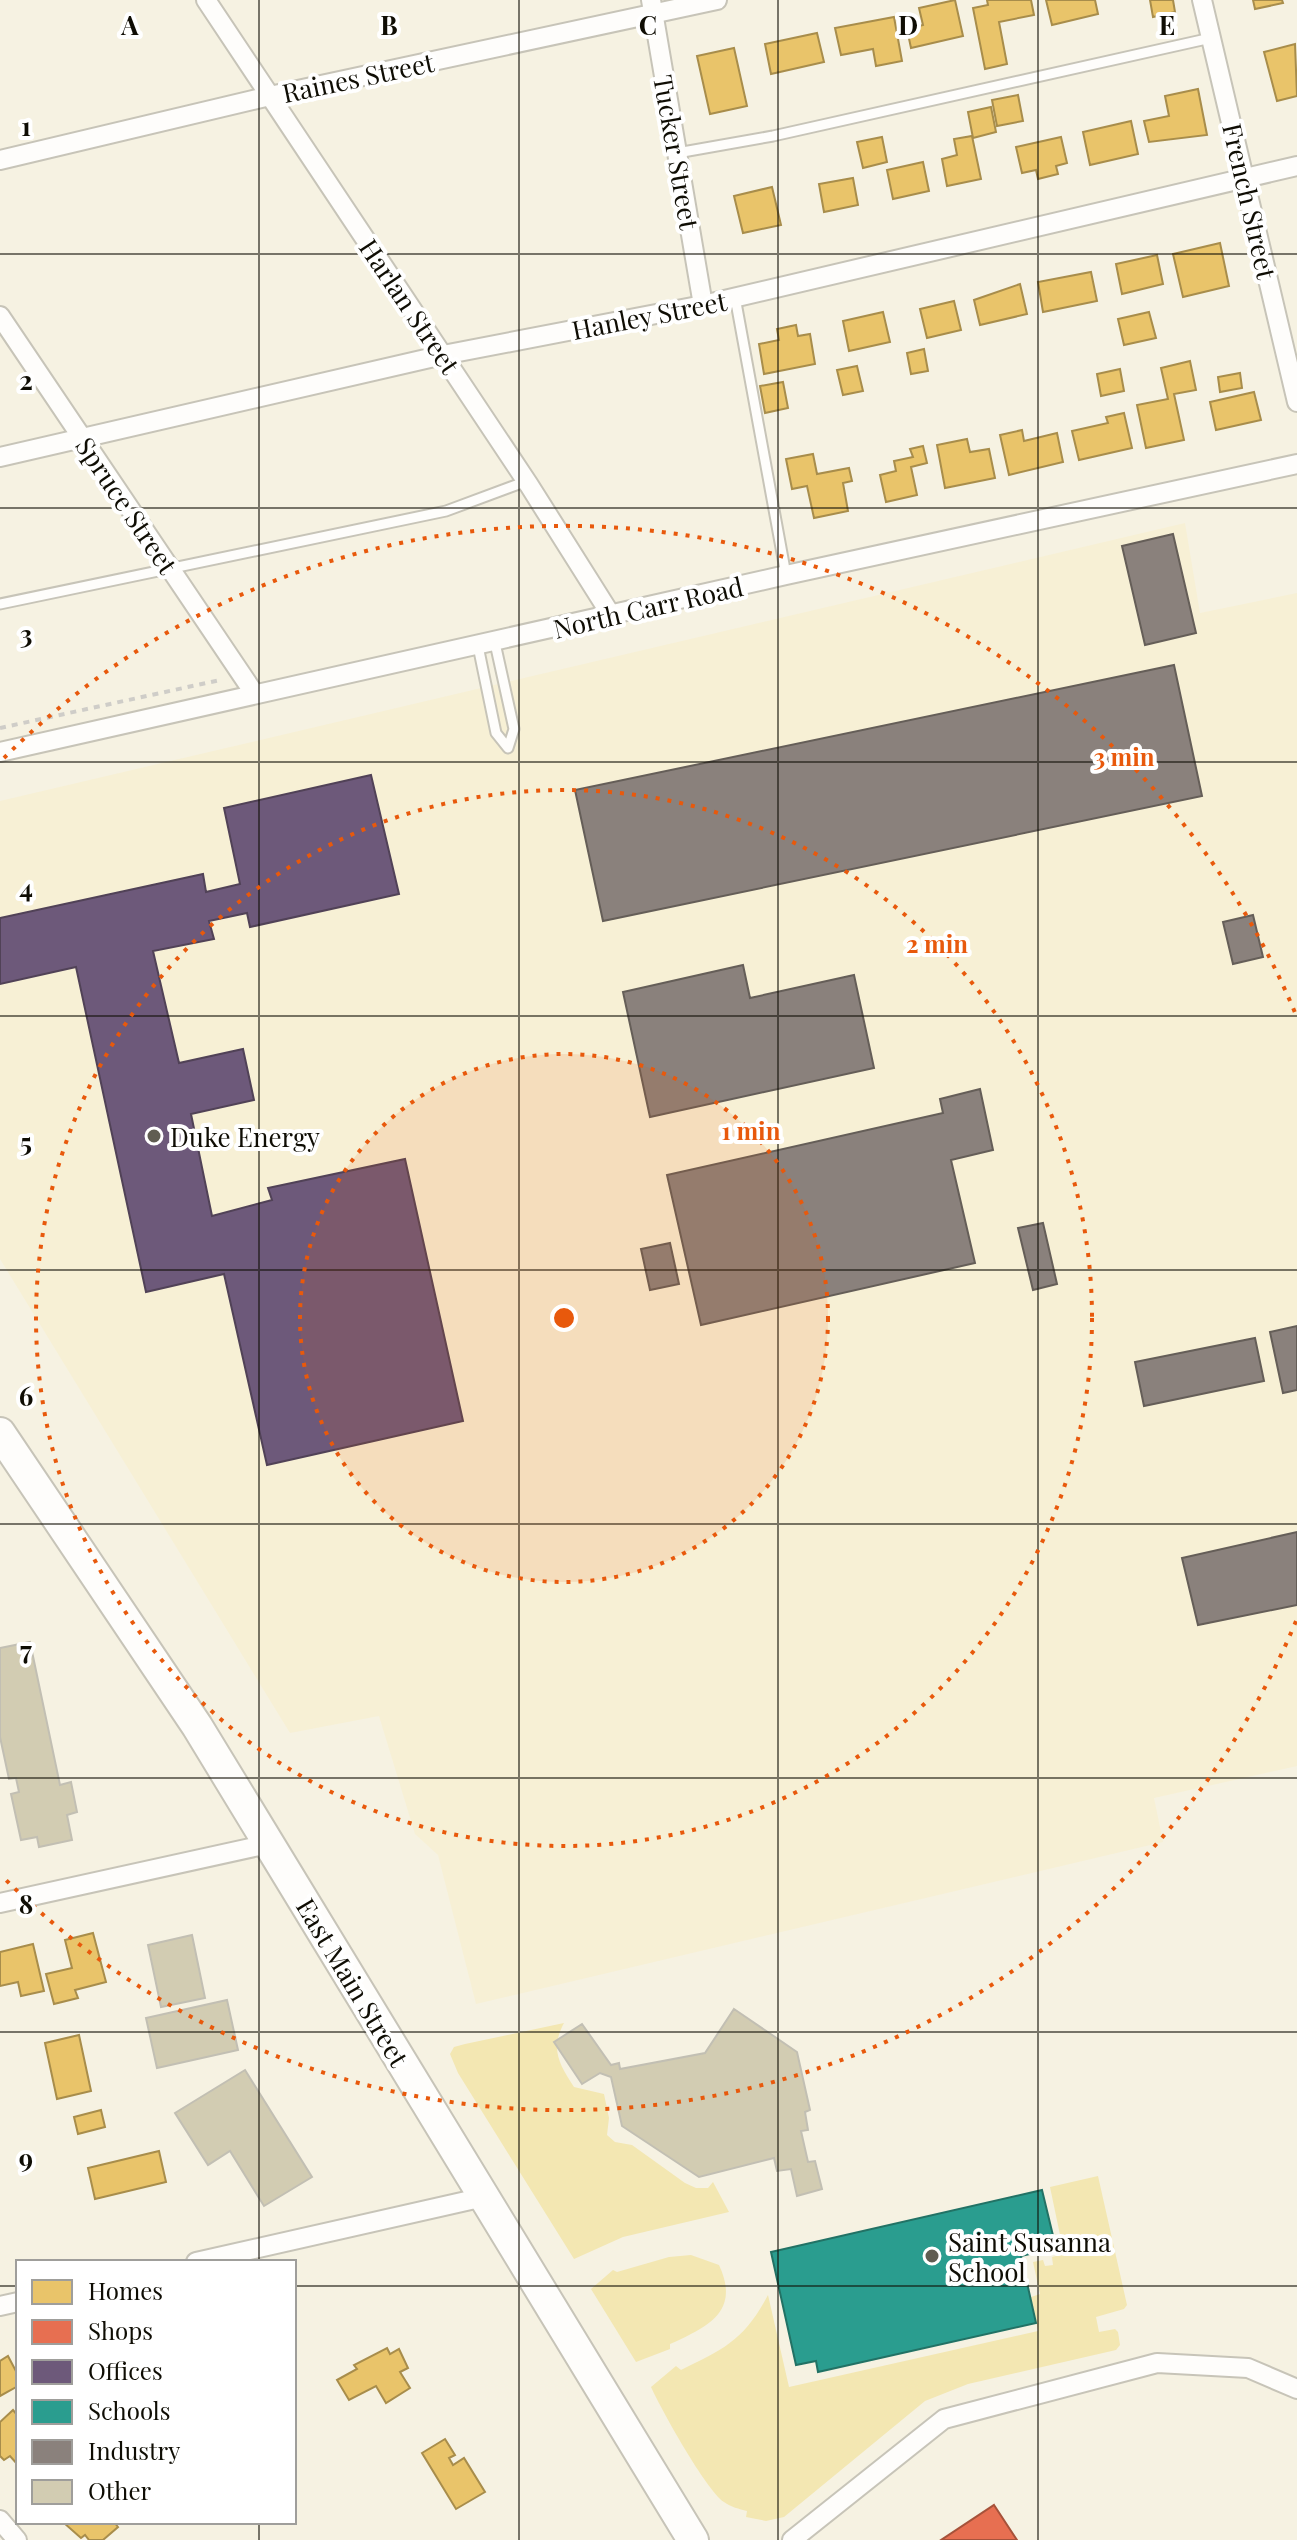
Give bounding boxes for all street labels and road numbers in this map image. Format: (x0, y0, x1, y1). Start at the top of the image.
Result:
street label: Raines Street (279, 44, 438, 110)
street label: Tucker Street (646, 72, 708, 233)
street label: French Street (1215, 120, 1285, 283)
street label: Harlan Street (352, 232, 468, 381)
street label: Hanley Street (569, 283, 730, 347)
street label: Spruce Street (68, 430, 186, 581)
street label: North Carr Road (550, 568, 746, 646)
street label: East Main Street (289, 1891, 417, 2073)

